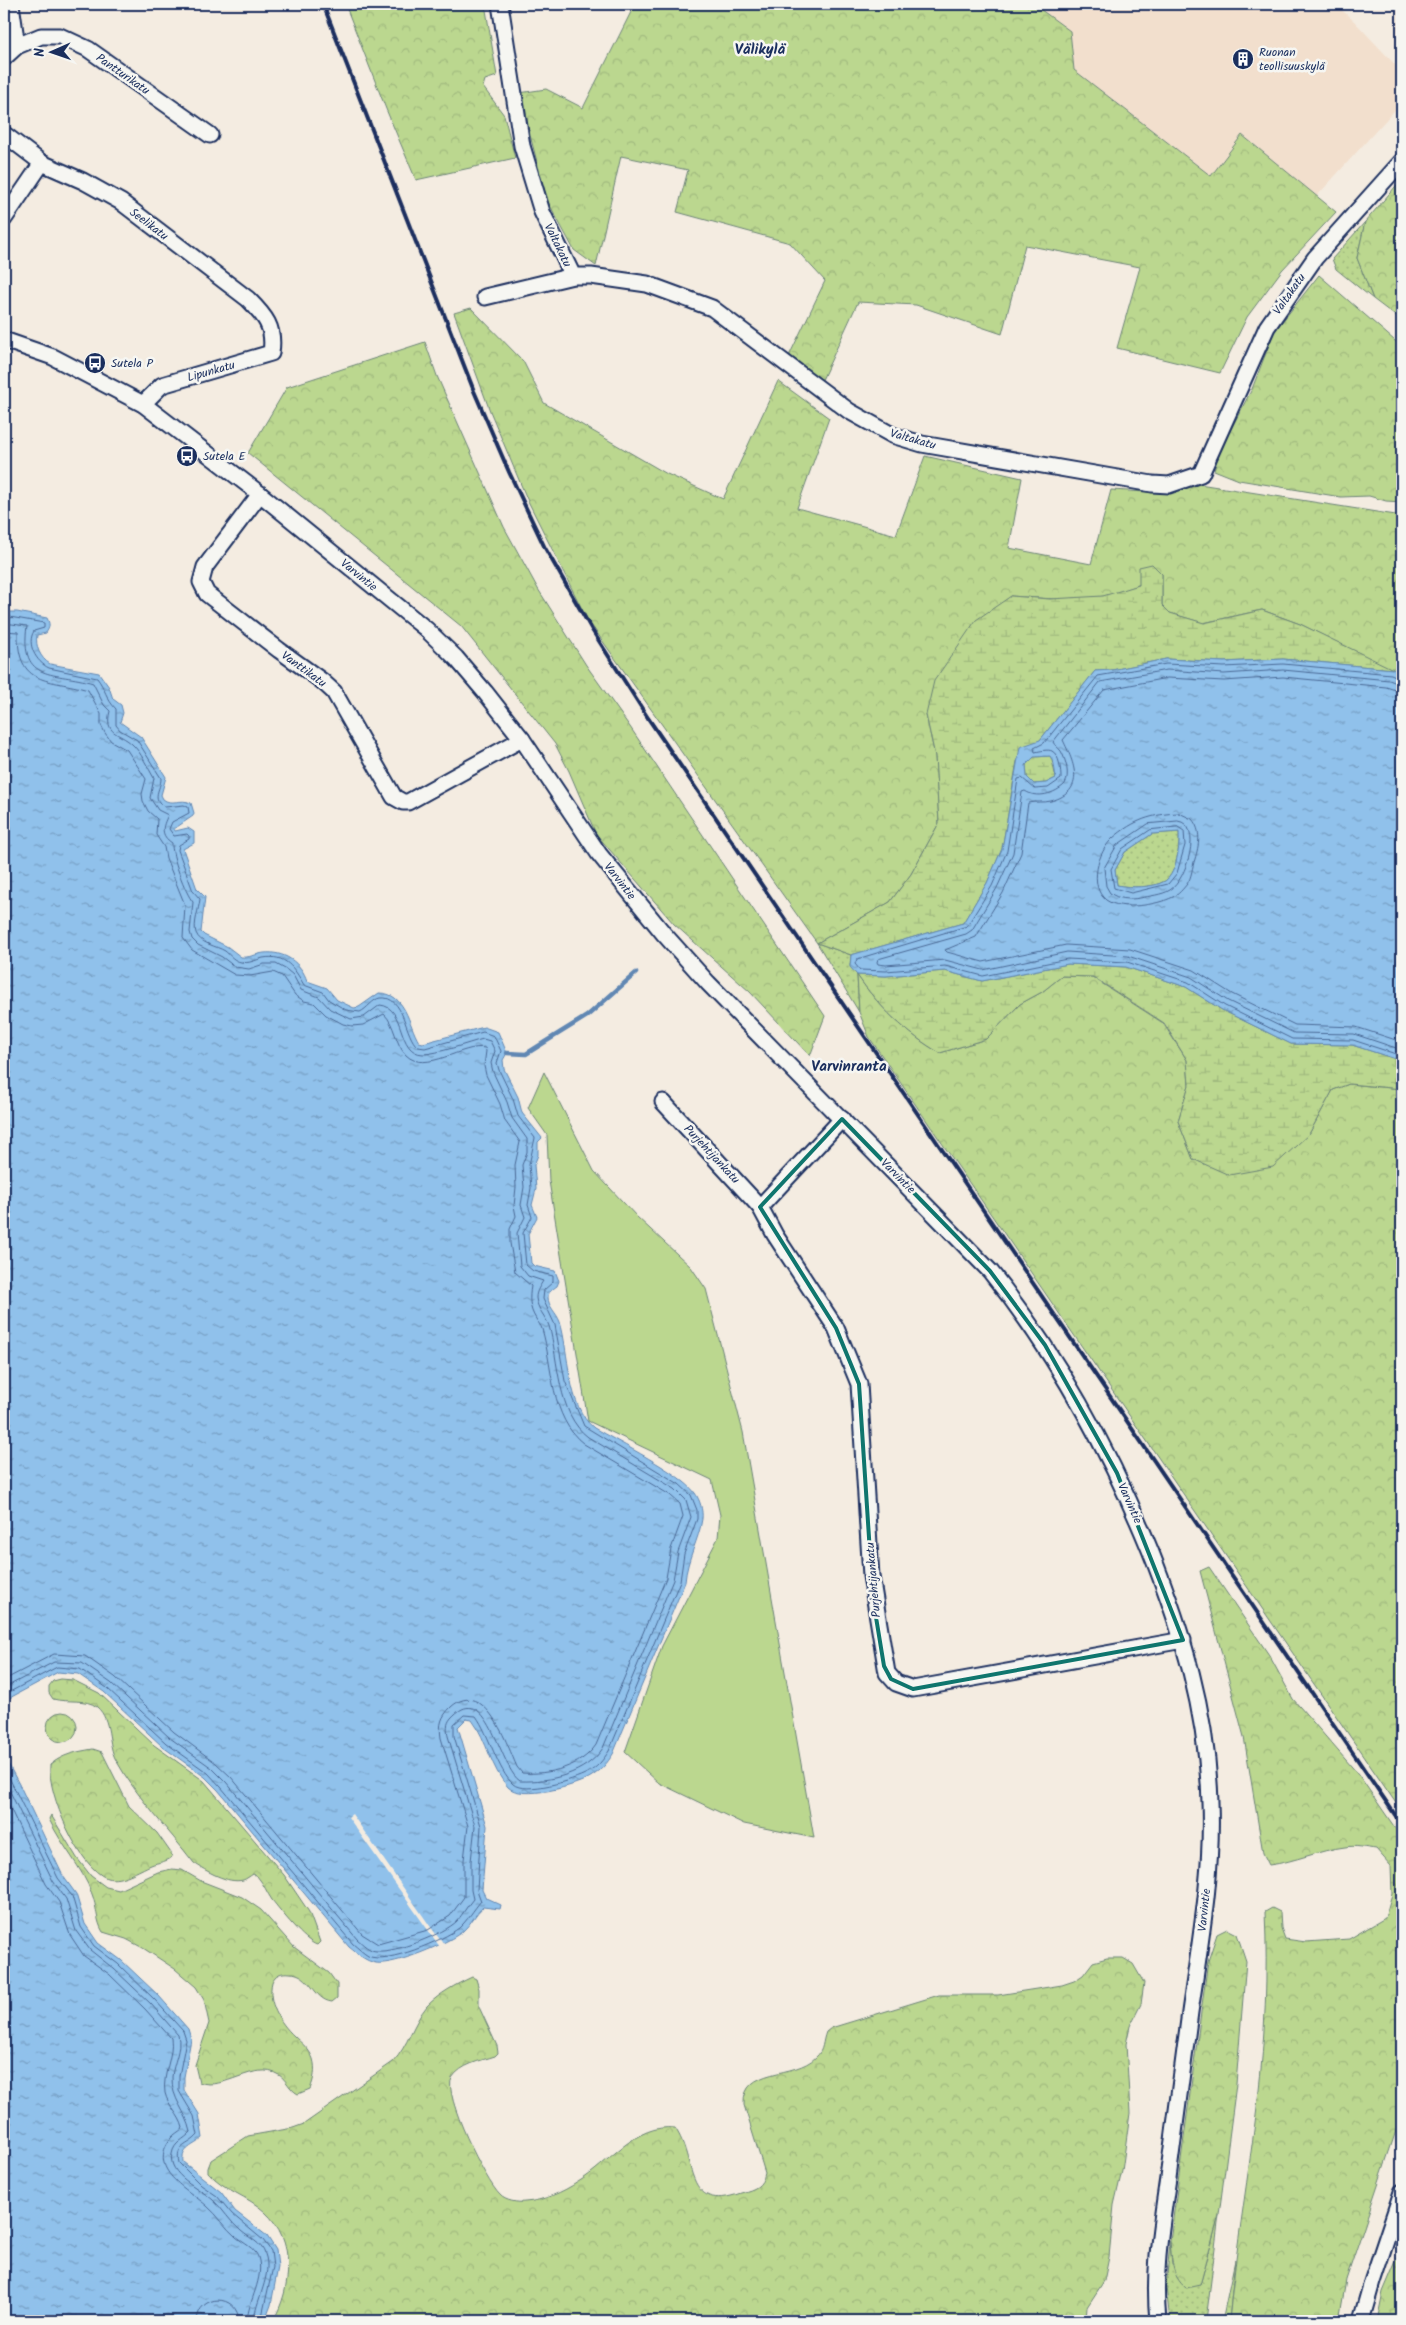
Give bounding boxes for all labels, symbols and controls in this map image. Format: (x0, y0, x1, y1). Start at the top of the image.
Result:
north arrow (28, 28, 78, 78)
district label: Välikylä (735, 38, 787, 62)
place label: Ruonan teollisuuskylä (1259, 43, 1326, 76)
text: N (29, 47, 51, 57)
building icon: Ruonan teollisuuskylä (1231, 47, 1255, 71)
street label: Pantturikatu (92, 49, 154, 100)
street label: Seelikatu (125, 203, 172, 246)
street label: Valtakatu (539, 220, 576, 271)
street label: Valtakatu (1268, 269, 1311, 319)
bus stop icon: Sutela P (83, 351, 107, 375)
place label: Sutela P (111, 354, 154, 373)
street label: Lipunkatu (185, 356, 238, 387)
street label: Valtakatu (888, 424, 938, 455)
bus stop icon: Sutela E (175, 444, 199, 468)
place label: Sutela E (203, 447, 247, 466)
street label: Varvintie (336, 554, 382, 597)
street label: Vanttikatu (277, 646, 331, 693)
street label: Varvintie (599, 858, 641, 905)
district label: Varvinranta (811, 1055, 887, 1079)
street label: Purjehtijankatu (679, 1120, 744, 1189)
street label: Varvintie (876, 1154, 920, 1199)
street label: Varvintie (1112, 1480, 1147, 1527)
street label: Purjehtijankatu (861, 1541, 886, 1618)
street label: Varvintie (1193, 1887, 1216, 1933)

